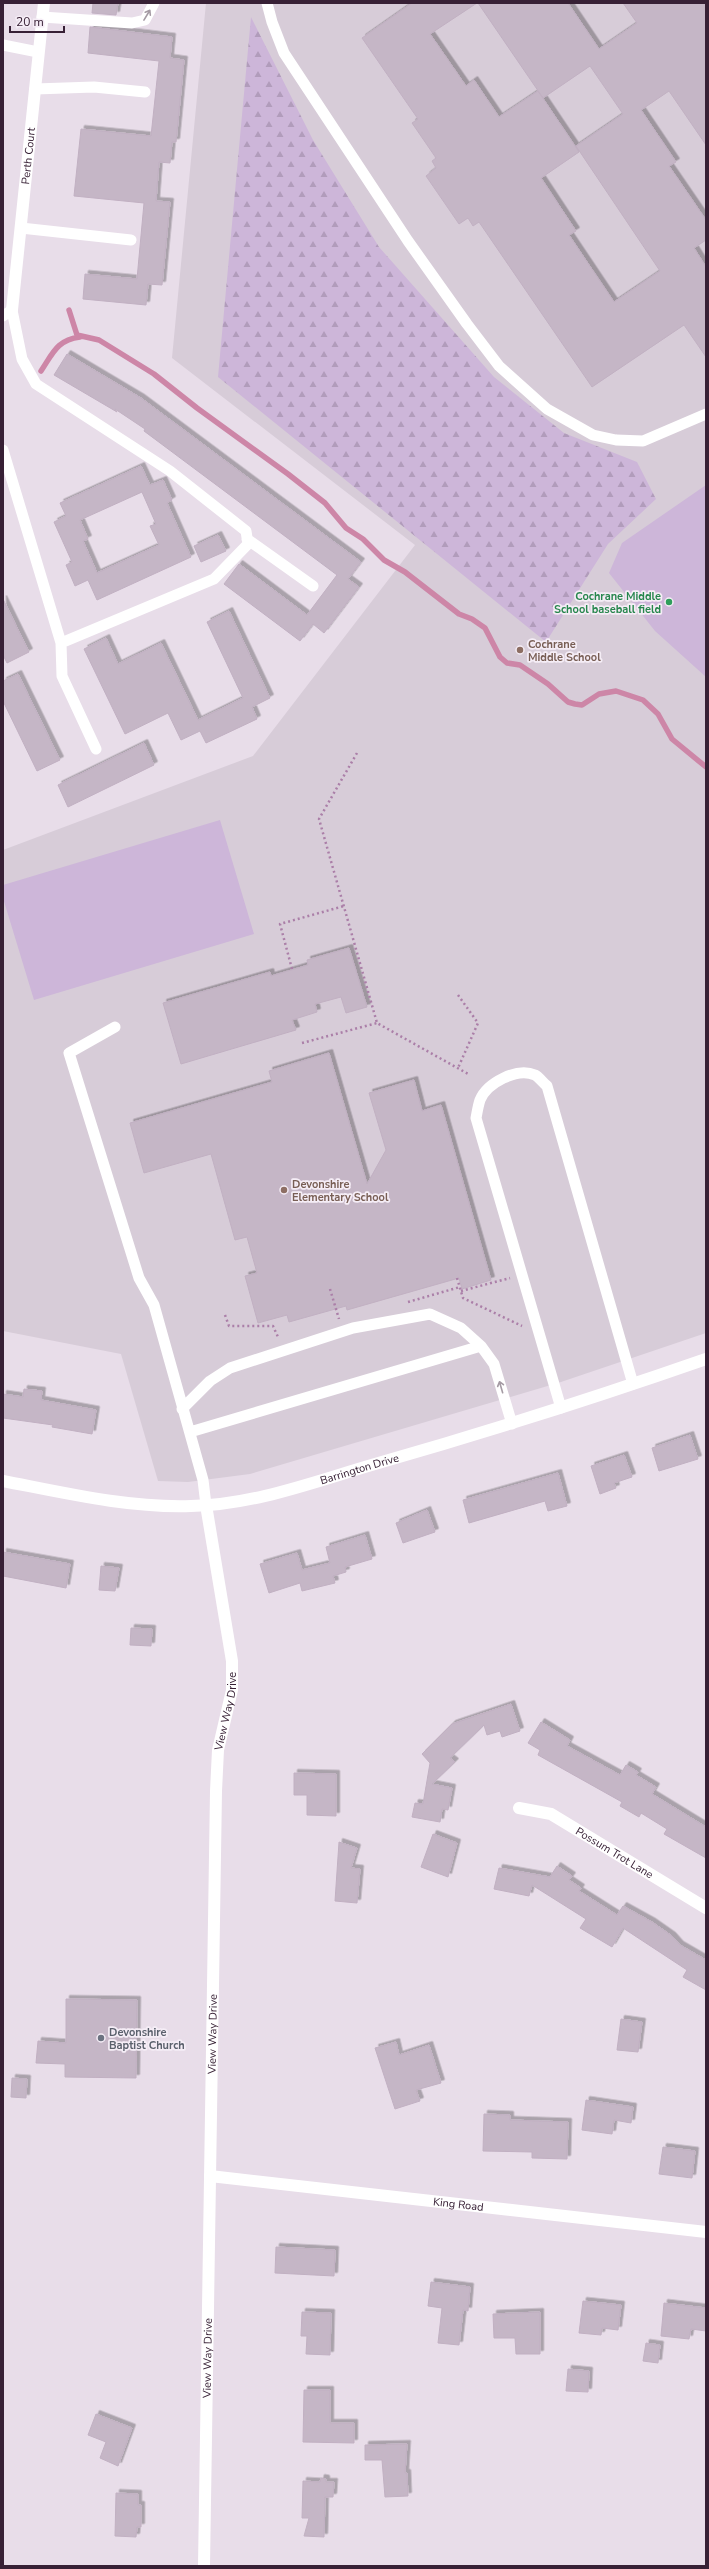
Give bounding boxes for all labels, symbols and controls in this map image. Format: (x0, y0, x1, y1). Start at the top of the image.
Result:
scale bar (10, 8, 64, 34)
one-way arrow (144, 9, 152, 21)
text: 20 m (16, 14, 44, 30)
street label: Perth Court (18, 126, 39, 185)
place label: Cochrane Middle School baseball field (554, 589, 661, 617)
marker: Cochrane Middle School baseball field (664, 597, 674, 607)
place label: Cochrane Middle School (528, 637, 601, 665)
marker: Cochrane Middle School (515, 645, 525, 655)
place label: Devonshire Elementary School (292, 1177, 389, 1205)
marker: Devonshire Elementary School (279, 1185, 289, 1195)
one-way arrow (497, 1380, 504, 1393)
street label: Barrington Drive (318, 1450, 401, 1488)
street label: View Way Drive (210, 1672, 240, 1753)
street label: Possum Trot Lane (573, 1823, 656, 1882)
street label: View Way Drive (204, 1994, 220, 2075)
place label: Devonshire Baptist Church (109, 2025, 185, 2053)
marker: Devonshire Baptist Church (96, 2033, 106, 2043)
street label: King Road (432, 2194, 484, 2214)
street label: View Way Drive (199, 2318, 215, 2399)

